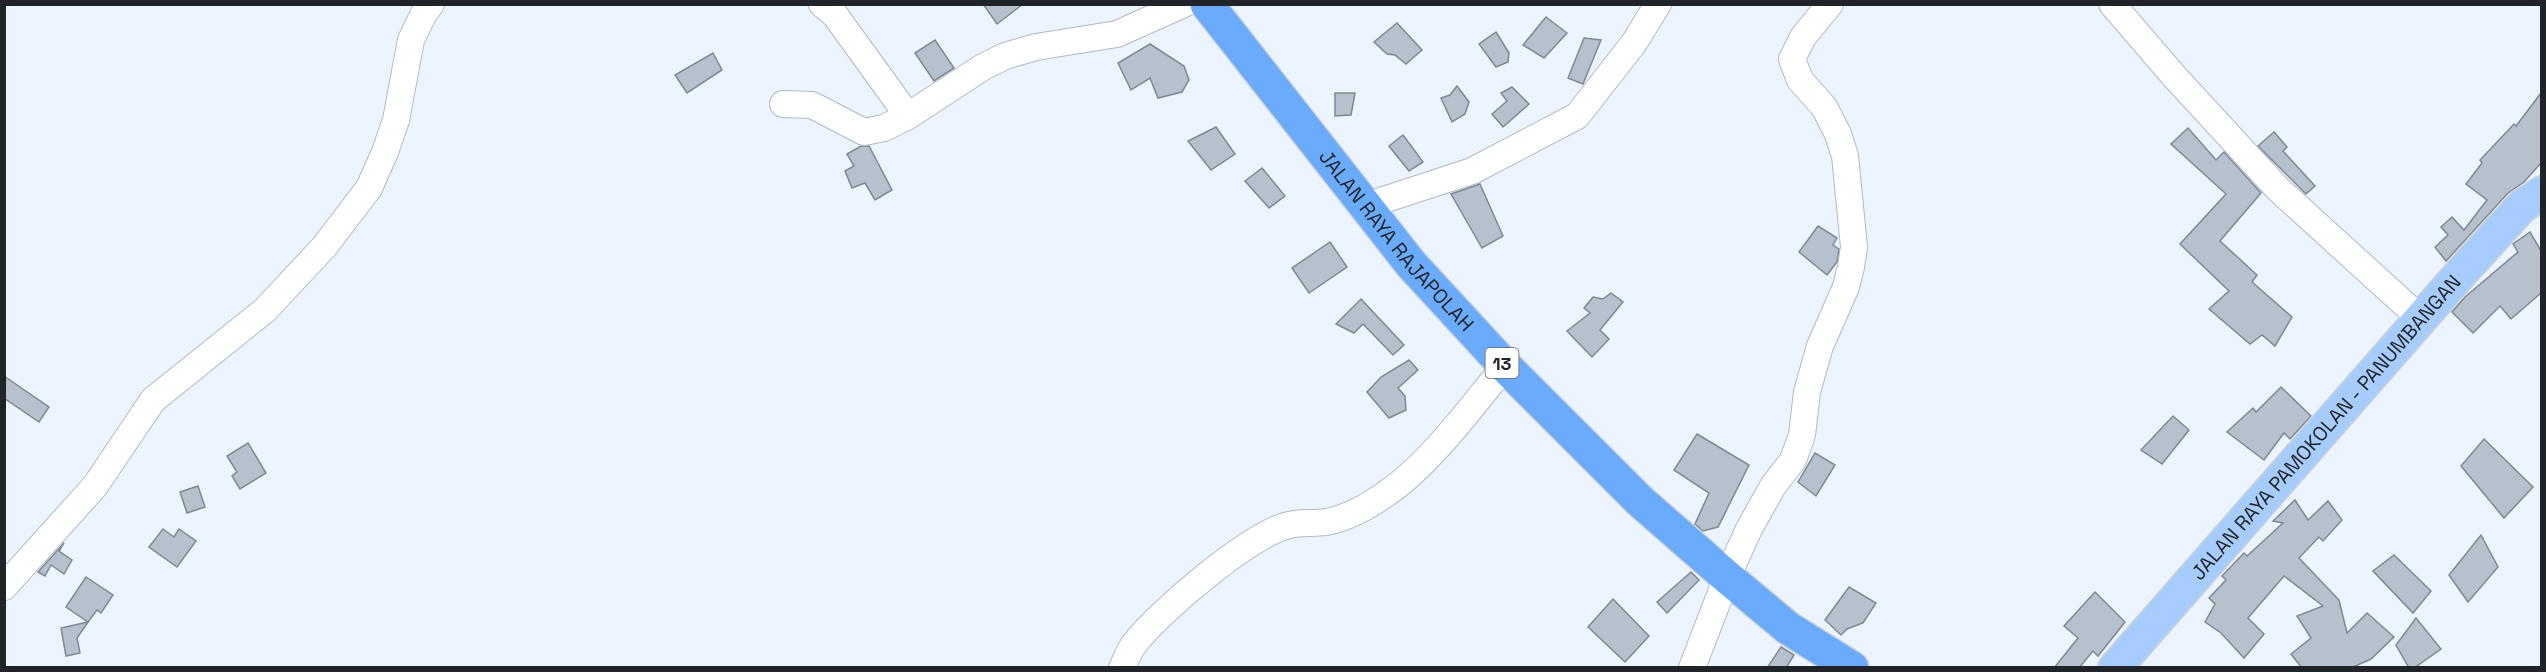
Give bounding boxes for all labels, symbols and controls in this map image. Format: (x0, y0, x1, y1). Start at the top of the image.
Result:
street label: JALAN RAYA RAJAPOLAH (1313, 144, 1479, 337)
street label: JALAN RAYA PAMOKOLAN - PANUMBANGAN (2185, 269, 2467, 585)
road number: 13 (1486, 348, 1518, 378)

